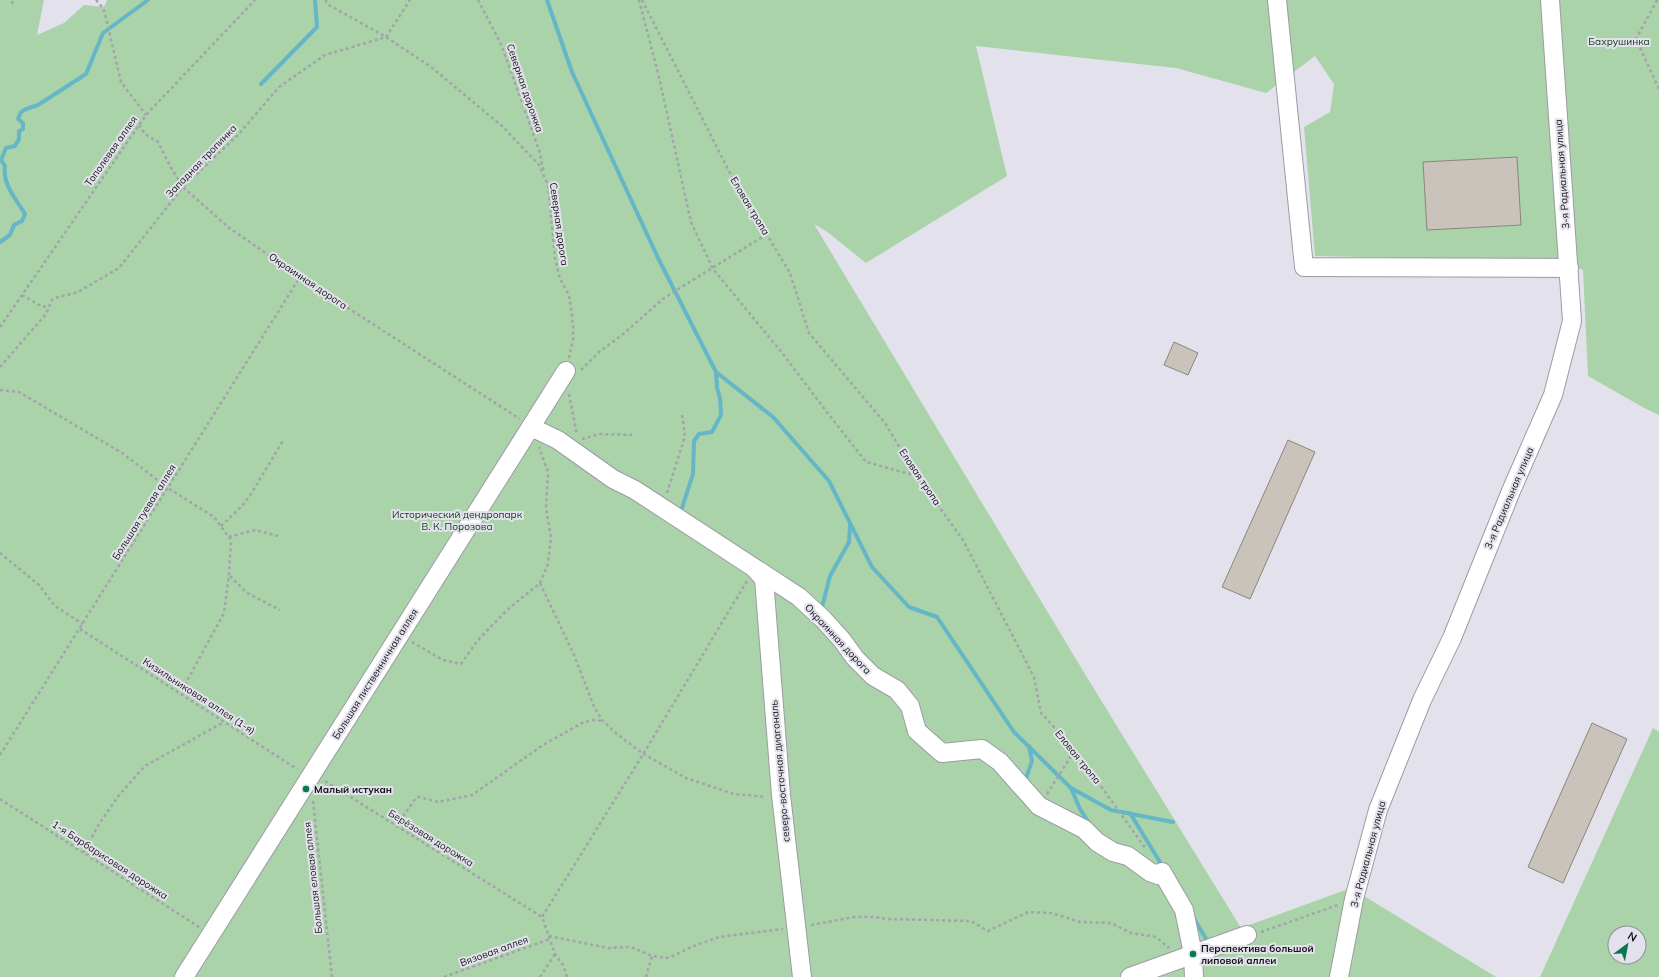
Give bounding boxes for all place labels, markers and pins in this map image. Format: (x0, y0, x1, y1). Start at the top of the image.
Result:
place label: Малый истукан (314, 783, 392, 796)
marker: Малый истукан (301, 784, 311, 794)
place label: Перспектива большой липовой аллеи (1201, 942, 1314, 967)
marker: Перспектива большой липовой аллеи (1188, 949, 1198, 959)

